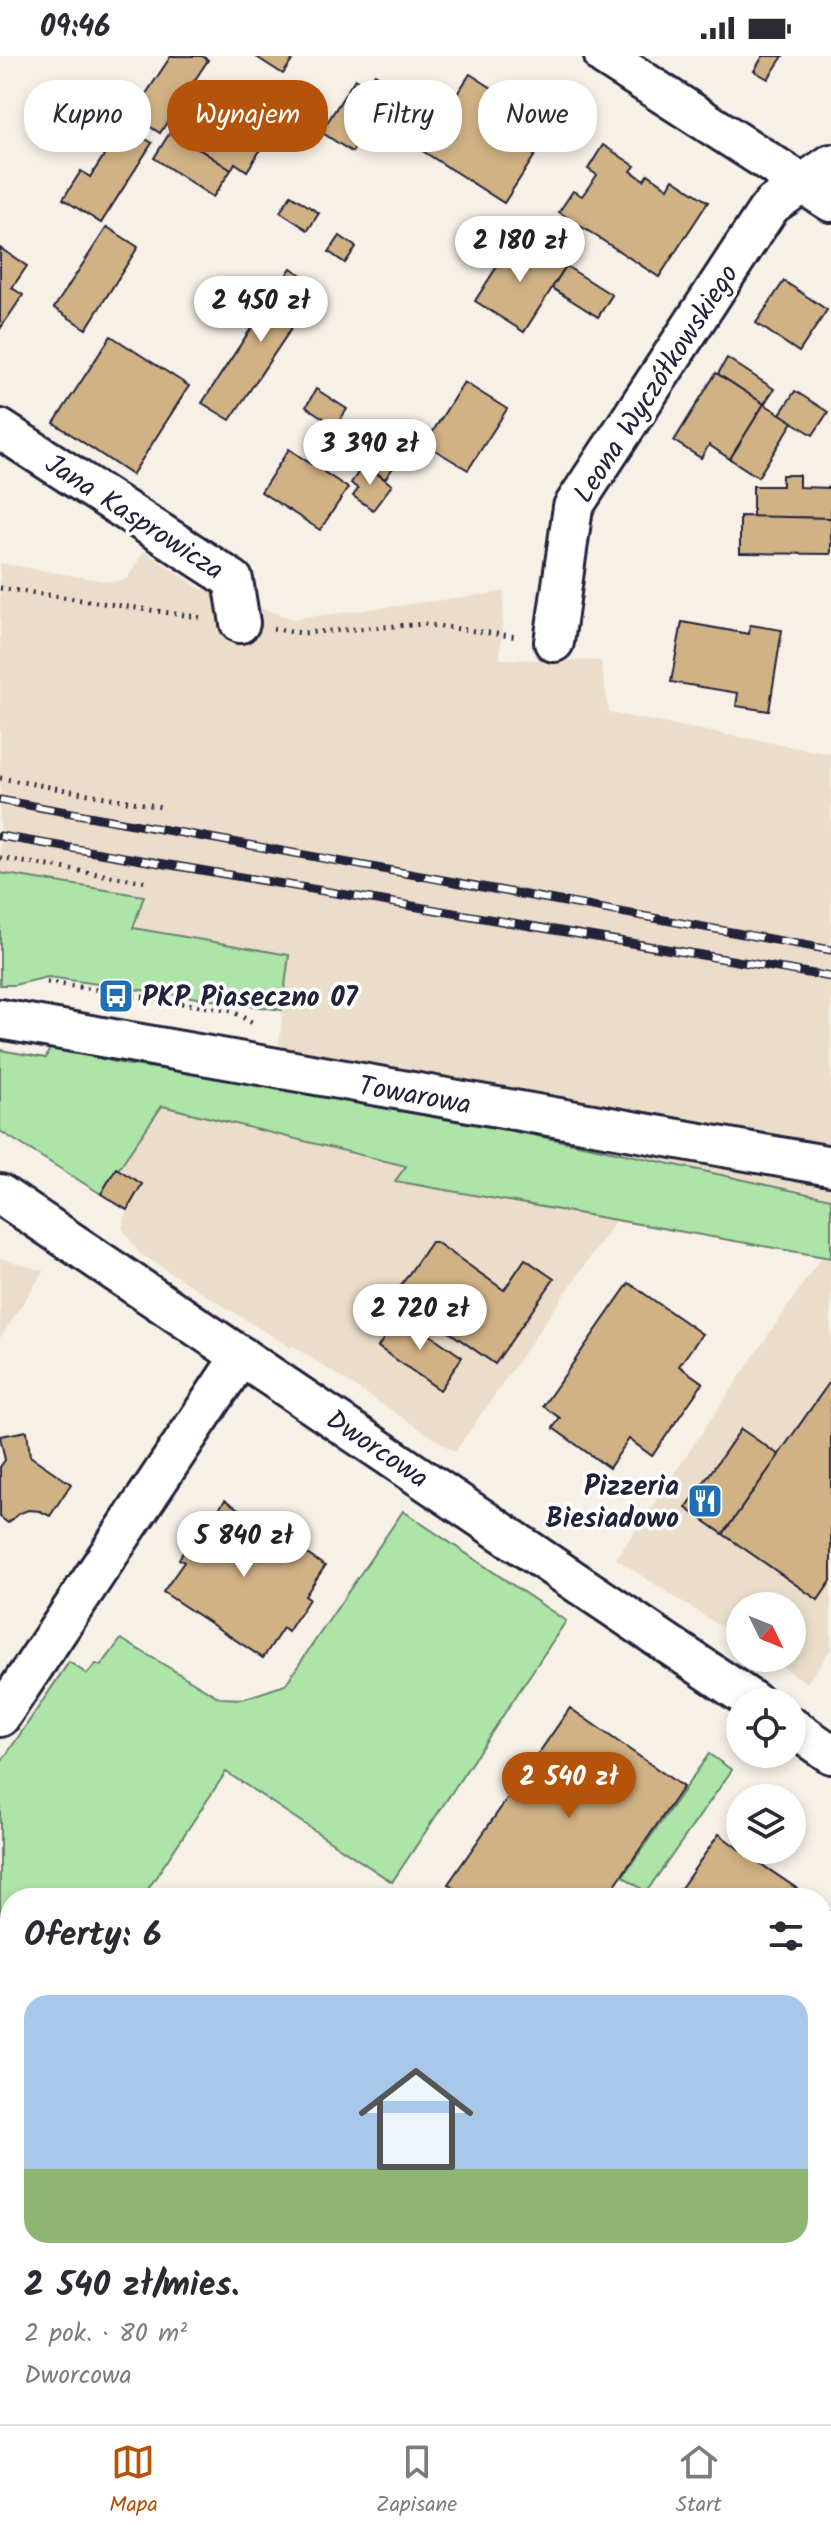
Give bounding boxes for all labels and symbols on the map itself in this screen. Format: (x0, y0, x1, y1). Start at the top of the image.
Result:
pin: 2 180 zł (437, 216, 603, 284)
street label: Leona Wyczółkowskiego (563, 256, 752, 513)
pin: 2 450 zł (178, 276, 344, 344)
pin: 3 390 zł (287, 419, 453, 487)
street label: Jana Kasprowicza (35, 443, 232, 593)
place label: PKP Piaseczno 07 (142, 976, 359, 1021)
bus stop icon: PKP Piaseczno 07 (97, 977, 135, 1015)
street label: Towarowa (355, 1064, 474, 1128)
pin: 2 720 zł (337, 1284, 503, 1352)
street label: Dworcowa (316, 1399, 437, 1501)
place label: Pizzeria Biesiadowo (545, 1465, 679, 1542)
restaurant icon: Pizzeria Biesiadowo (686, 1482, 724, 1520)
pin: 5 840 zł (161, 1511, 327, 1579)
north arrow (726, 1592, 806, 1672)
pin: 2 540 zł (486, 1752, 652, 1820)

